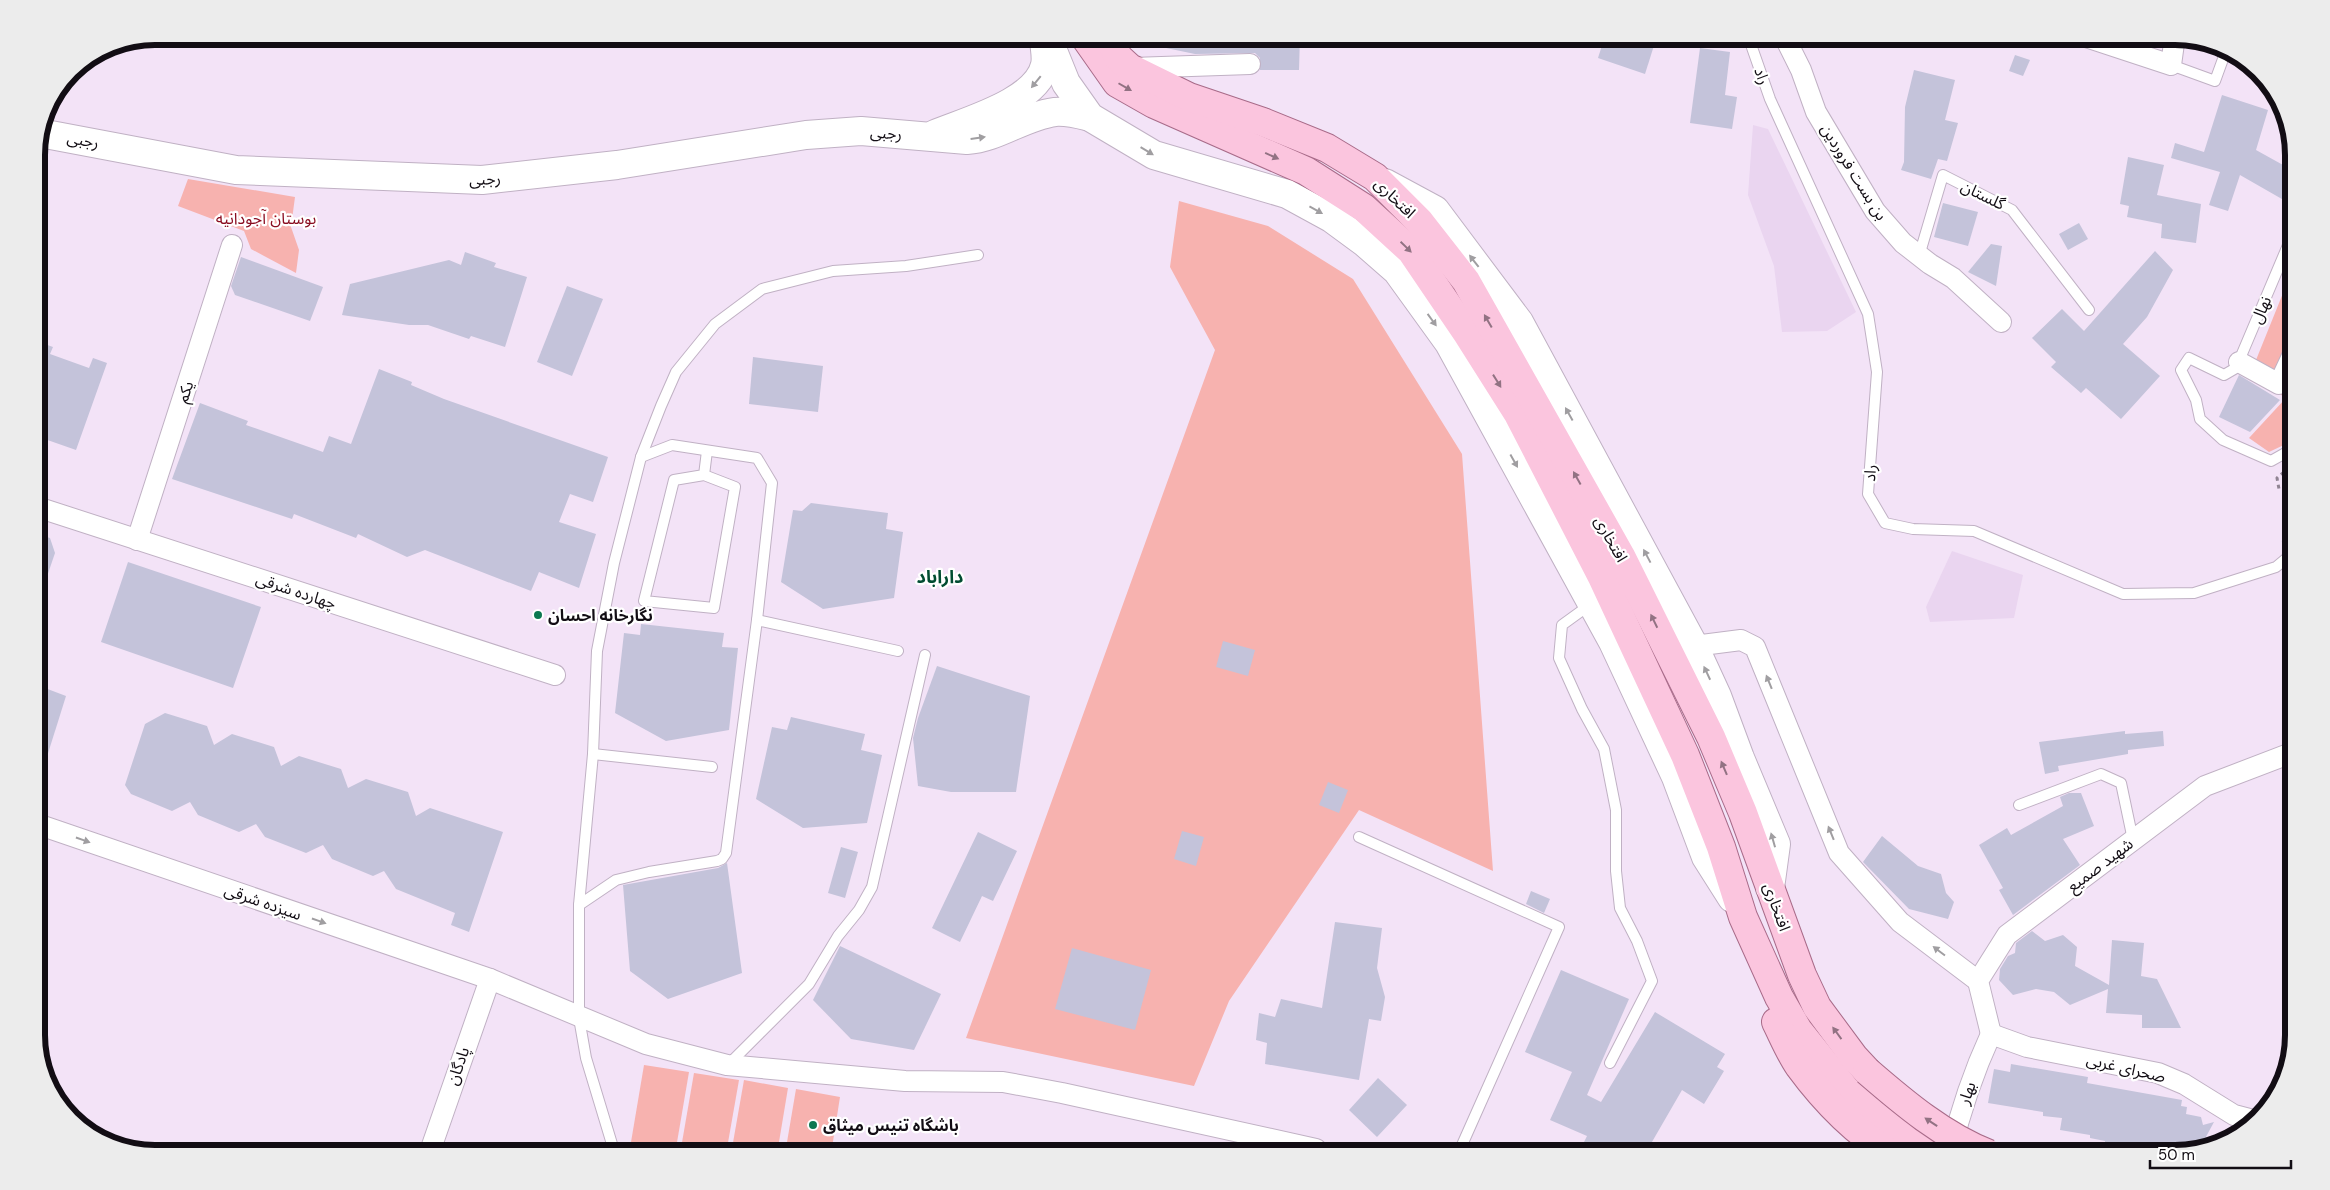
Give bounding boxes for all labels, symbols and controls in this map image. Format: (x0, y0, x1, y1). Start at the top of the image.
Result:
street label: راد (1749, 65, 1775, 87)
one-way arrow (1030, 75, 1041, 88)
one-way arrow (1119, 83, 1132, 92)
street label: بن بست فروردین (1816, 120, 1892, 224)
street label: رجبی (869, 121, 903, 145)
street label: رجبی (65, 127, 101, 153)
one-way arrow (970, 134, 986, 142)
one-way arrow (1140, 146, 1153, 155)
one-way arrow (1265, 153, 1279, 161)
street label: رجبی (469, 168, 501, 190)
street label: افتخاری (1370, 173, 1420, 223)
street label: گلستان (1957, 175, 2009, 215)
one-way arrow (1309, 206, 1323, 214)
park label: بوستان آجودانیه (216, 208, 316, 229)
one-way arrow (1399, 241, 1411, 253)
one-way arrow (1469, 255, 1480, 268)
street label: نهال (2246, 293, 2276, 327)
one-way arrow (1427, 313, 1438, 326)
one-way arrow (1484, 315, 1493, 328)
one-way arrow (1492, 374, 1502, 387)
street label: یکم (172, 378, 200, 406)
one-way arrow (1565, 406, 1573, 421)
one-way arrow (1509, 454, 1518, 467)
street label: راد (1859, 464, 1881, 482)
one-way arrow (1573, 471, 1582, 485)
street label: افتخاری (1590, 512, 1632, 566)
one-way arrow (1643, 549, 1651, 564)
district label: داراباد (917, 565, 963, 589)
street label: چهارده شرقی (253, 568, 339, 614)
place label: نگارخانه احسان (548, 605, 653, 626)
marker: نگارخانه احسان (532, 609, 544, 621)
one-way arrow (1650, 614, 1658, 628)
one-way arrow (1702, 666, 1710, 680)
one-way arrow (1765, 675, 1773, 690)
one-way arrow (1720, 760, 1728, 775)
one-way arrow (1826, 826, 1834, 840)
one-way arrow (1769, 832, 1777, 847)
street label: شهید صمیع (2063, 833, 2138, 898)
one-way arrow (75, 836, 90, 844)
street label: سیزده شرقی (222, 879, 304, 925)
street label: افتخاری (1759, 880, 1795, 934)
one-way arrow (312, 917, 327, 925)
one-way arrow (1933, 946, 1946, 957)
one-way arrow (1831, 1027, 1842, 1040)
street label: پادگان (442, 1044, 474, 1088)
street label: صحرای غربی (2084, 1049, 2168, 1087)
street label: بهار (1953, 1079, 1981, 1108)
place label: باشگاه تنيس ميثاق (823, 1115, 959, 1136)
one-way arrow (1924, 1117, 1937, 1127)
marker: باشگاه تنيس ميثاق (807, 1119, 819, 1131)
scale bar (2150, 1138, 2291, 1170)
text: 50 m (2158, 1145, 2195, 1165)

